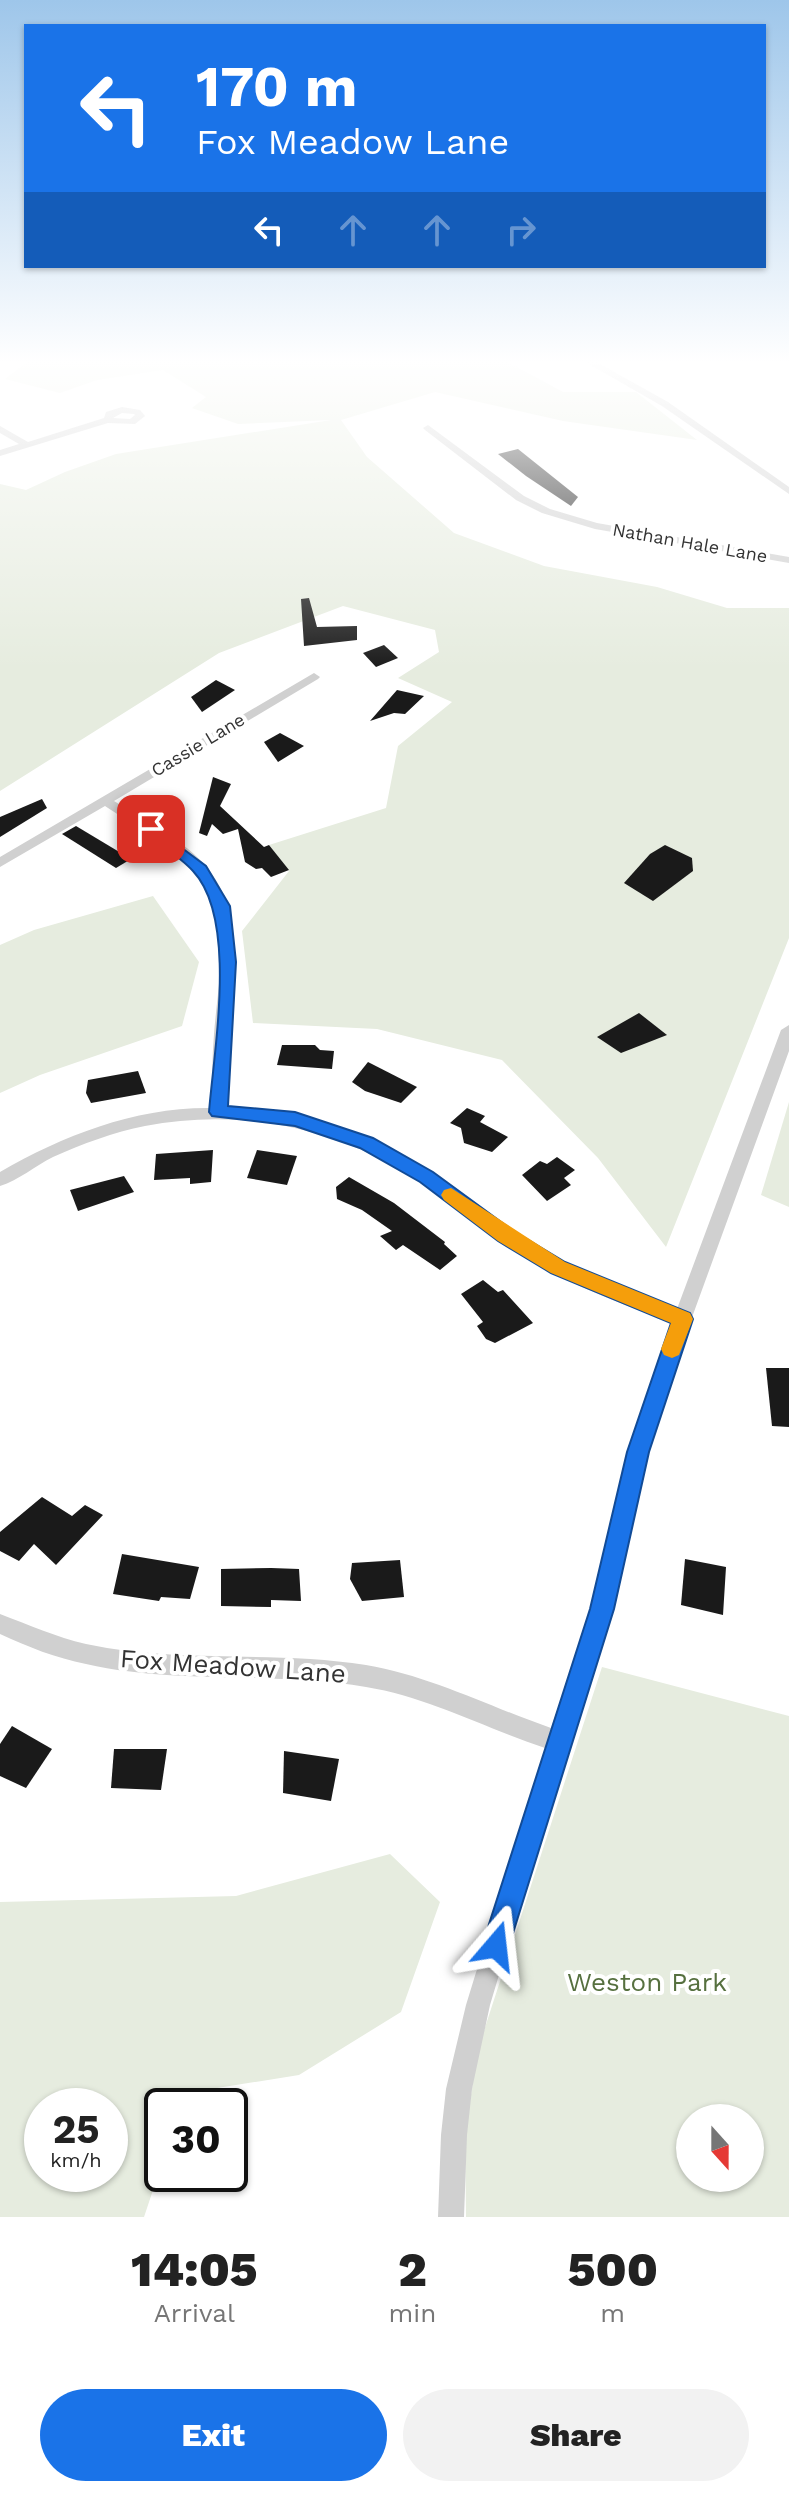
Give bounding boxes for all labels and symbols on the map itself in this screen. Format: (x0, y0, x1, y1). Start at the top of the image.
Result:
street label: Nathan Hale Lane (611, 519, 769, 566)
street label: Cassie Lane (147, 708, 248, 781)
pin (117, 795, 185, 863)
street label: Fox Meadow Lane (119, 1643, 347, 1689)
position arrow (454, 1904, 538, 1988)
park label: Weston Park (567, 1967, 727, 1997)
speed limit sign: 30 (144, 2088, 248, 2192)
north arrow (676, 2104, 764, 2192)

